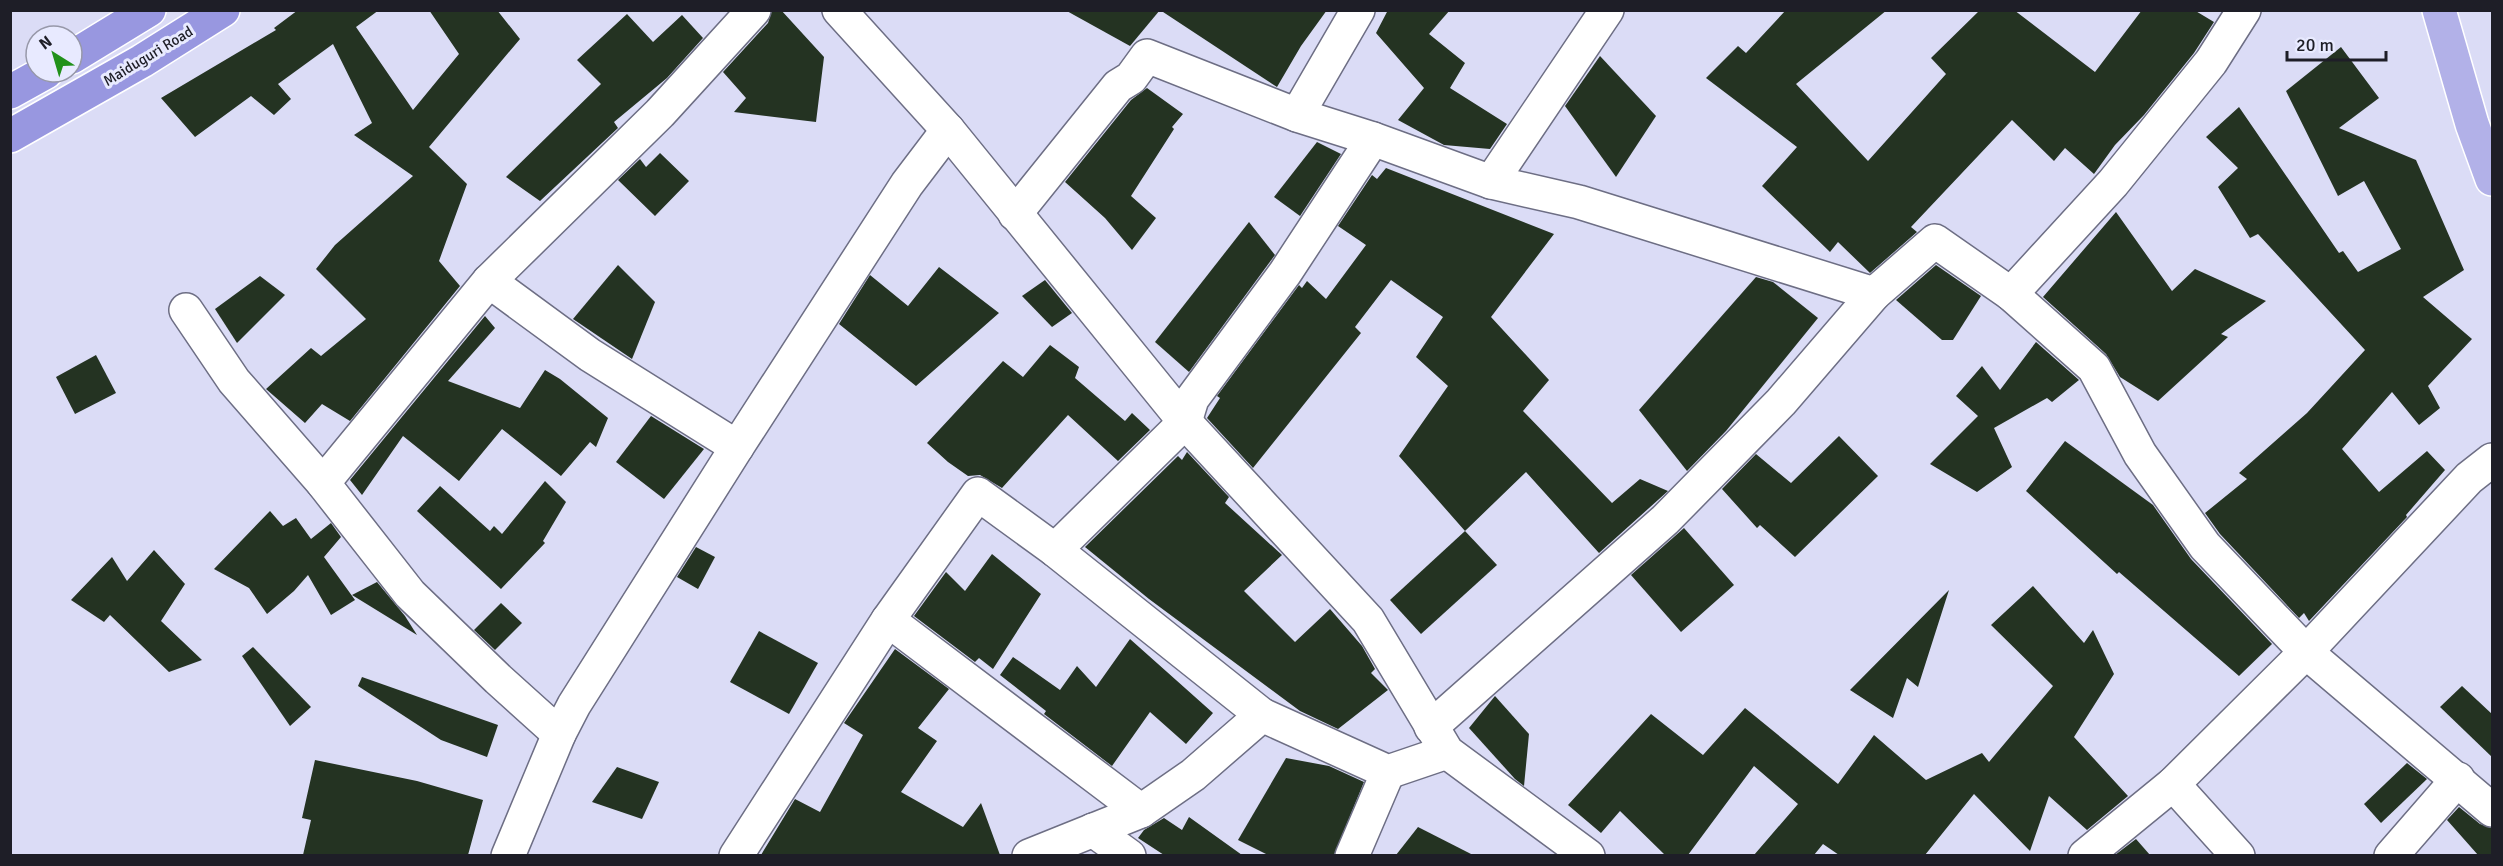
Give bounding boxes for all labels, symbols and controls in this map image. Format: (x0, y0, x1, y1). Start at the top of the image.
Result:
street label: Maiduguri Road (100, 22, 196, 90)
north arrow (24, 24, 84, 84)
scale bar (2287, 24, 2386, 62)
text: N (35, 31, 56, 54)
text: 20 m (2296, 34, 2334, 56)

